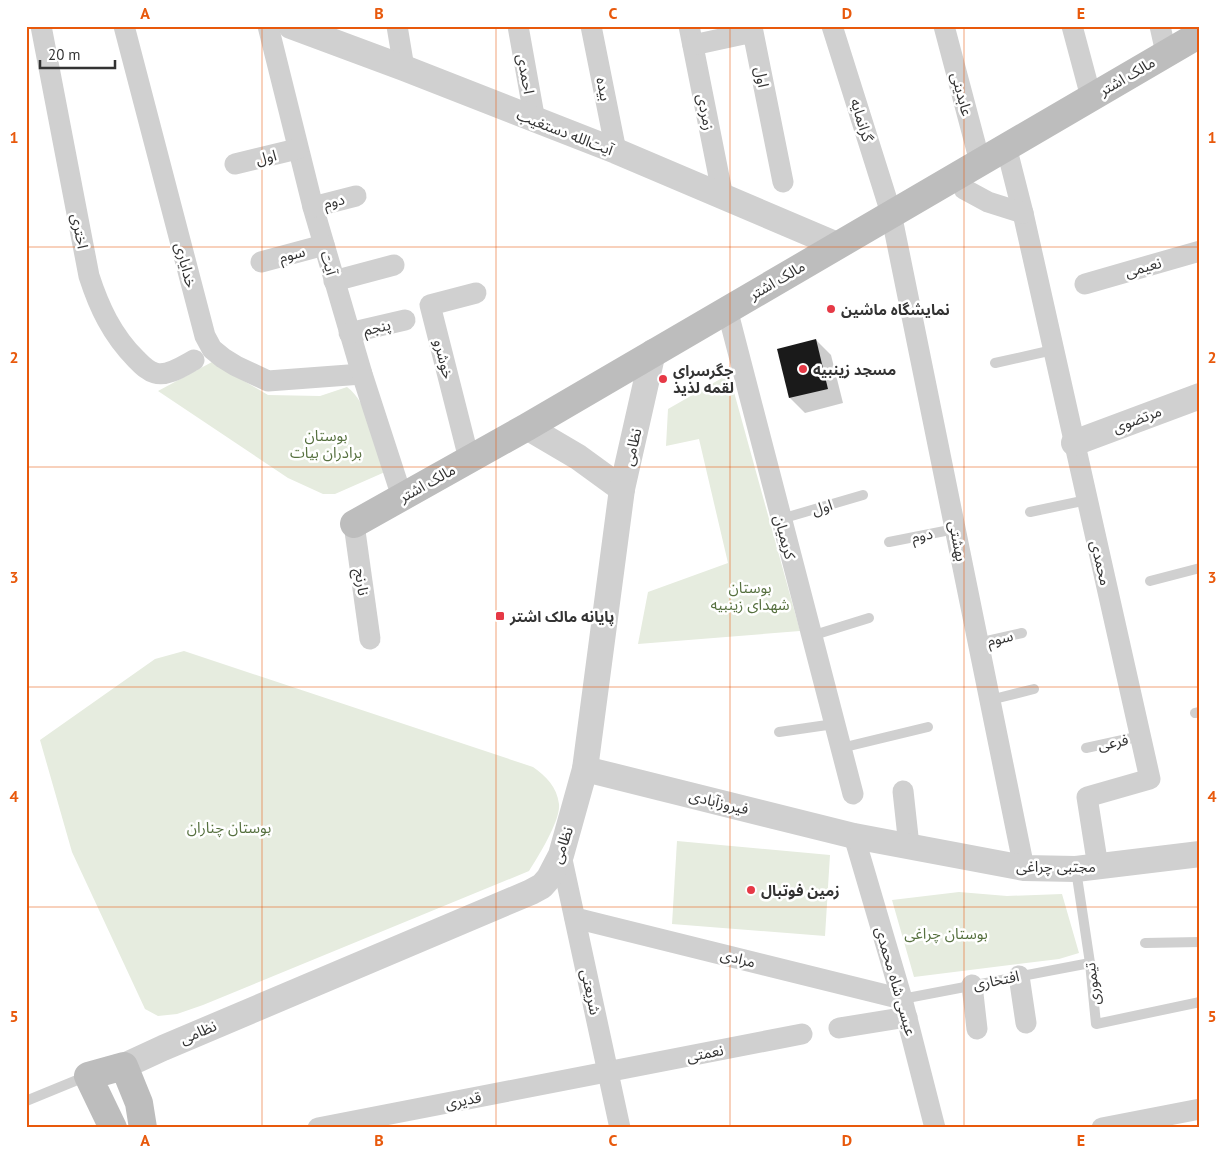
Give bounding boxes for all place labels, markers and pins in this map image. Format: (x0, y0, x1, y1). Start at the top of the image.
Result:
place label: نمایشگاه ماشین (841, 300, 950, 319)
marker: نمایشگاه ماشین (825, 303, 837, 315)
place label: مسجد زینبیه (813, 360, 896, 379)
place label: جگرسرای لقمه لذیذ (673, 361, 734, 397)
marker: مسجد زینبیه (797, 363, 809, 375)
marker: جگرسرای لقمه لذیذ (657, 373, 669, 385)
place label: پایانه مالک اشتر (509, 607, 614, 626)
marker: پایانه مالک اشتر (494, 610, 506, 622)
place label: زمین فوتبال (761, 881, 840, 900)
marker: زمین فوتبال (745, 884, 757, 896)

